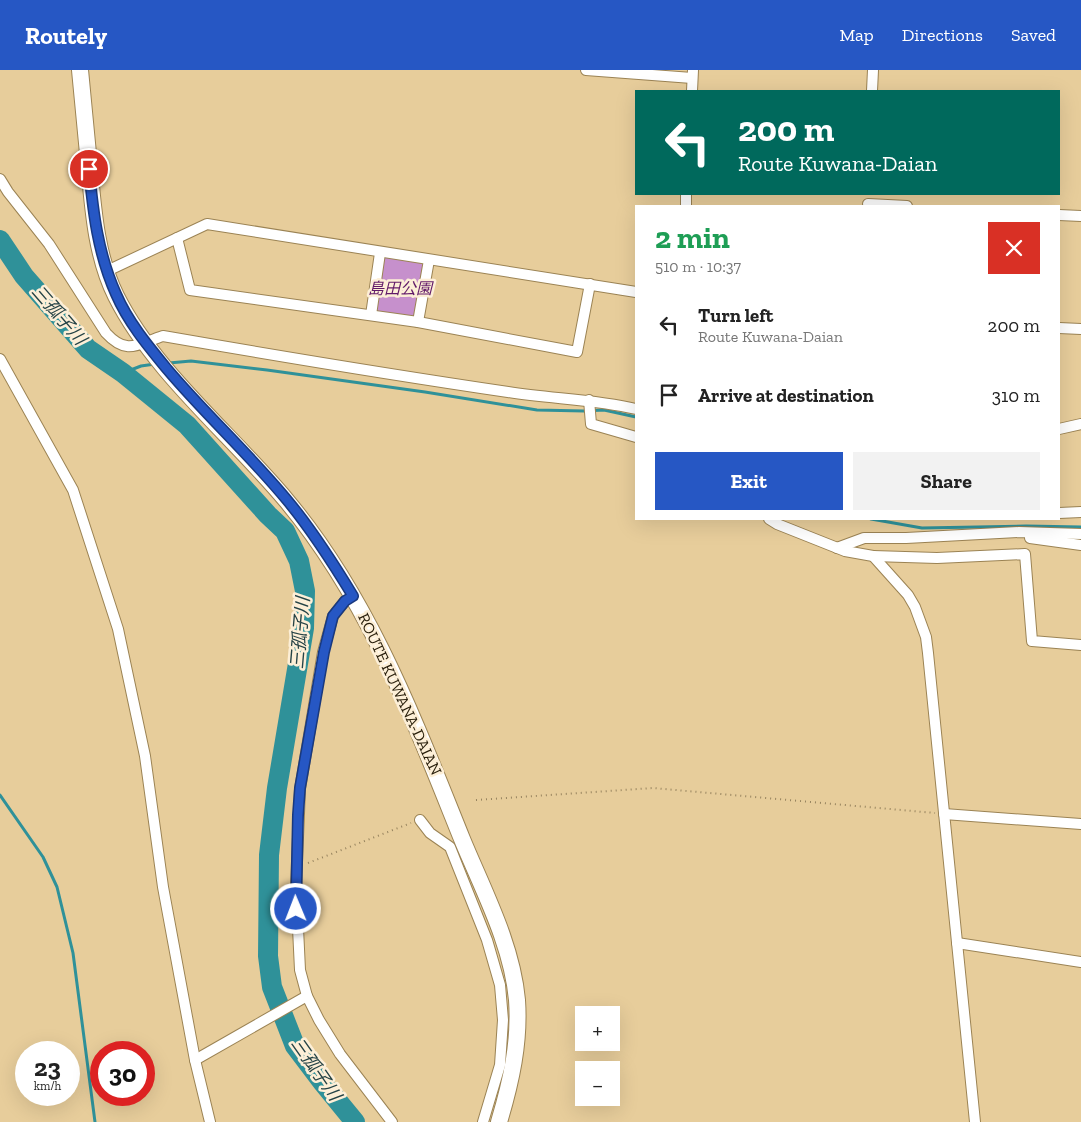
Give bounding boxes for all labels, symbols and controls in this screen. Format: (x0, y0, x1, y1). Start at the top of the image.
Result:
text: Routely (25, 21, 107, 50)
text: Map (839, 24, 874, 46)
text: Directions (902, 24, 983, 46)
text: Saved (1011, 24, 1056, 46)
text: 200 m (738, 108, 834, 150)
icon: left (655, 110, 720, 175)
pin (68, 148, 110, 190)
text: Route Kuwana-Daian (738, 150, 937, 177)
icon: arrive (75, 155, 103, 183)
text: 2 min (655, 220, 730, 256)
button: close (988, 222, 1040, 274)
text: 510 m · 10:37 (655, 257, 741, 276)
park label: 島田公園 (368, 279, 434, 298)
water label: 三孤子川 (27, 281, 92, 351)
text: Turn left (698, 304, 773, 327)
icon: left (655, 311, 683, 339)
text: 200 m (988, 314, 1040, 337)
text: Route Kuwana-Daian (698, 327, 843, 346)
icon: arrive (655, 381, 683, 409)
text: Arrive at destination (698, 384, 874, 407)
text: 310 m (992, 384, 1040, 407)
button: Exit (655, 452, 843, 510)
button: Share (853, 452, 1040, 510)
water label: 三孤子川 (286, 594, 314, 670)
street label: ROUTE KUWANA-DAIAN (354, 610, 446, 778)
position arrow (269, 882, 321, 934)
map controls (575, 1006, 620, 1106)
button: + (575, 1006, 620, 1051)
water label: 三孤子川 (286, 1033, 347, 1106)
speed limit sign: 30 (90, 1041, 155, 1106)
text: 23 (34, 1052, 61, 1082)
button: − (575, 1061, 620, 1106)
text: km/h (34, 1079, 61, 1093)

